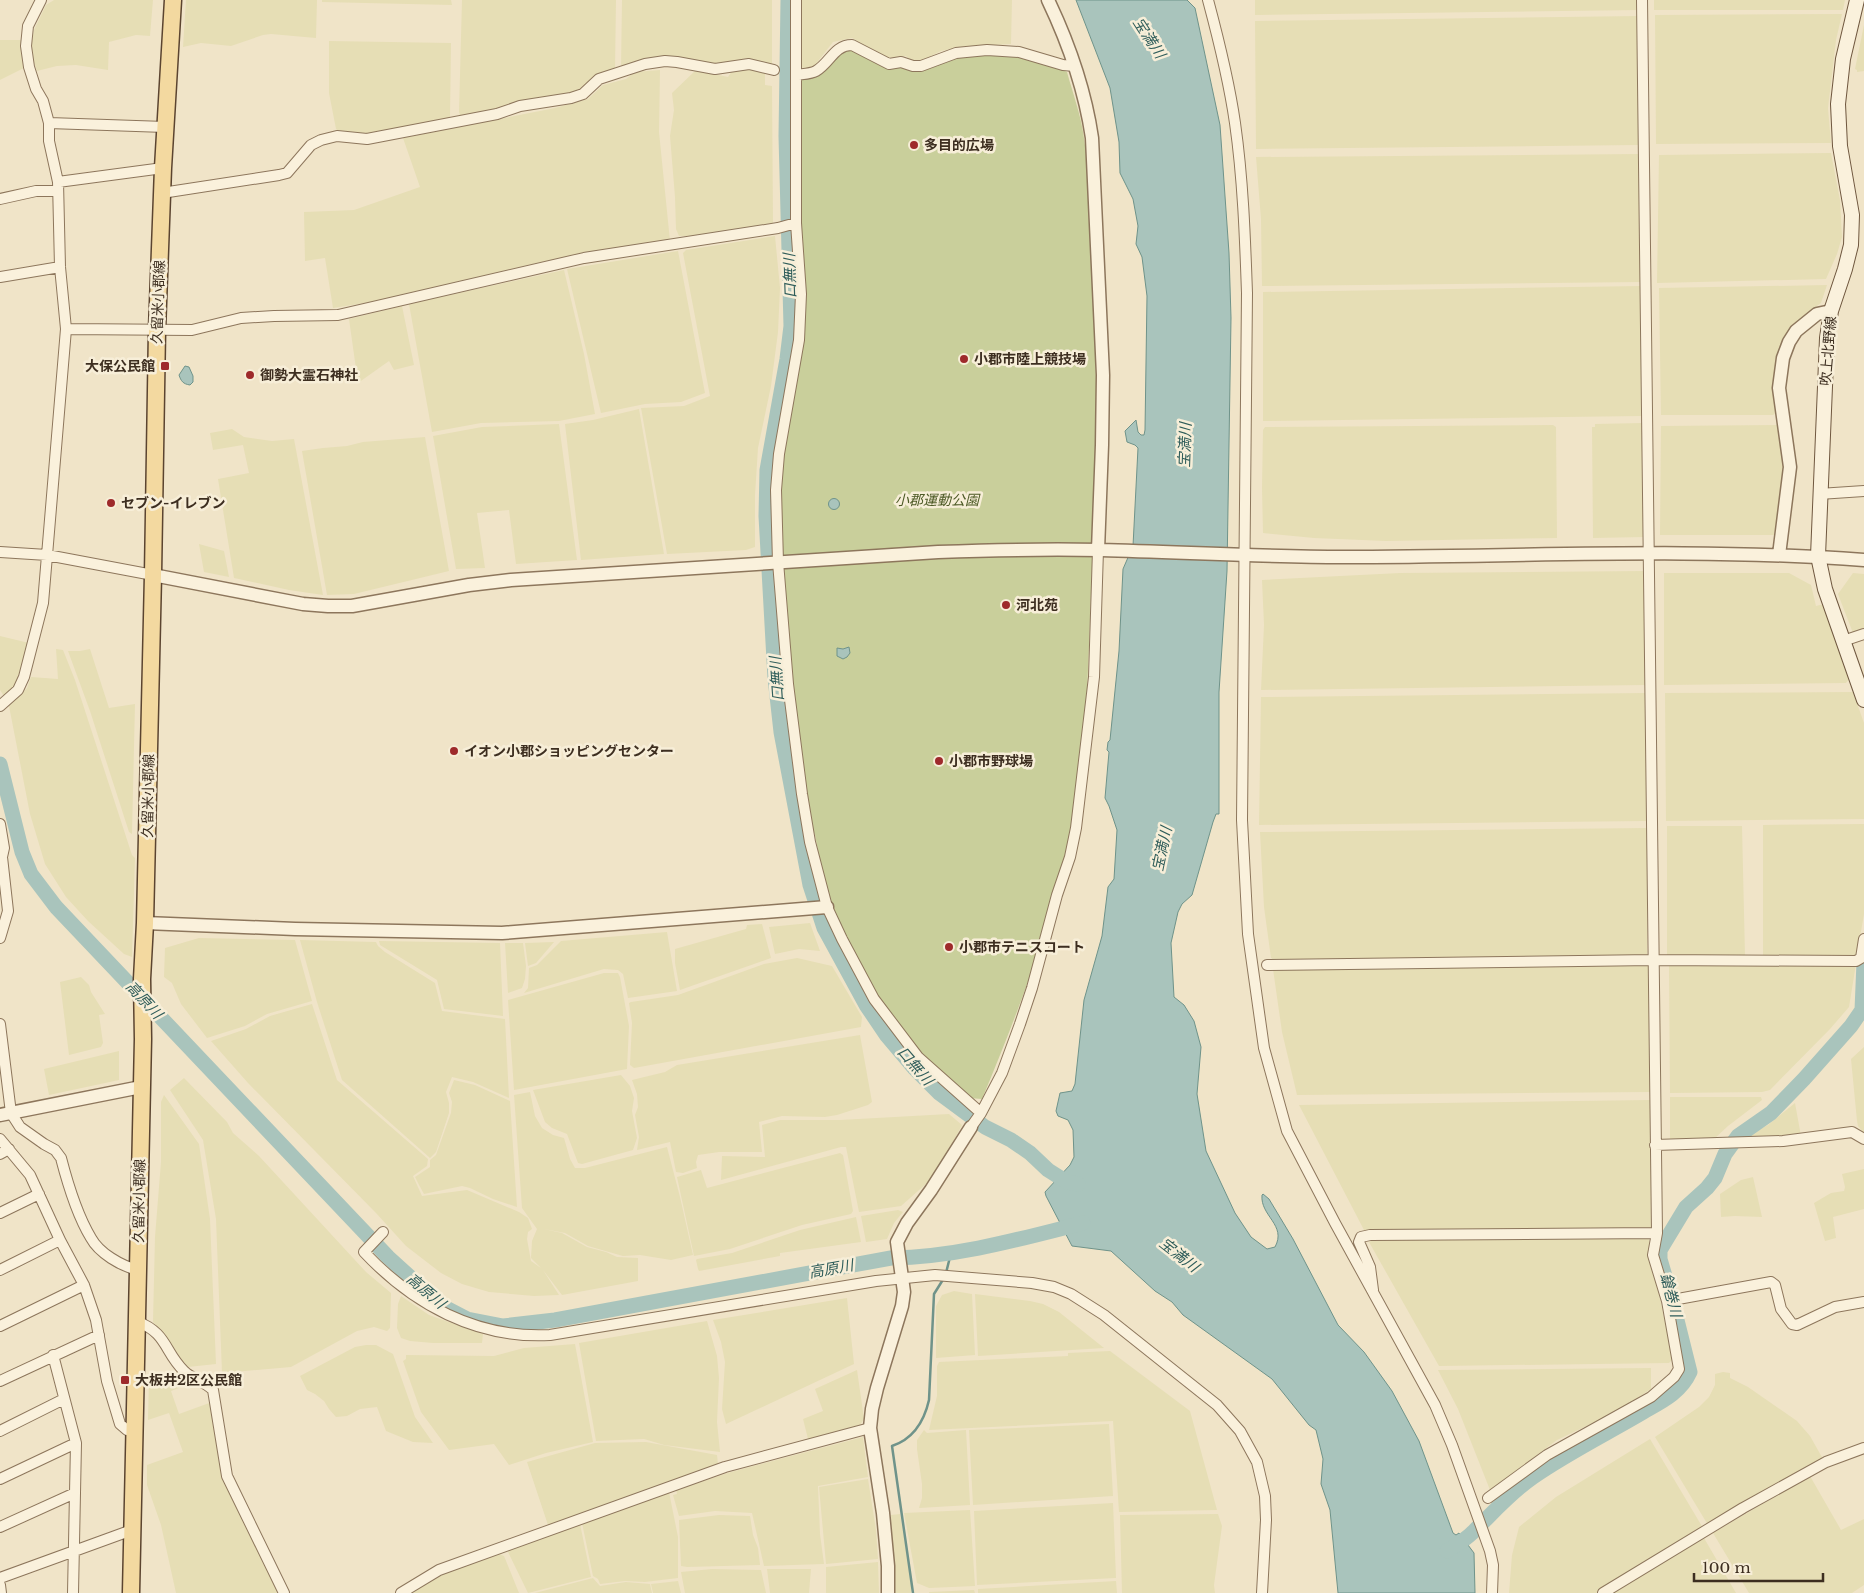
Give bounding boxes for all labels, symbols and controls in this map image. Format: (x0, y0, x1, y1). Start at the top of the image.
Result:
water label: 宝満川 (1129, 14, 1171, 63)
place label: 多目的広場 (924, 136, 994, 154)
marker: 多目的広場 (908, 139, 920, 151)
water label: 口無川 (779, 251, 800, 299)
street label: 久留米小郡線 (148, 260, 168, 344)
street label: 吹上北野線 (1816, 315, 1840, 387)
place label: 小郡市陸上競技場 (974, 350, 1086, 368)
marker: 小郡市陸上競技場 (958, 353, 970, 365)
place label: 大保公民館 (85, 357, 155, 375)
marker: 大保公民館 (159, 360, 171, 372)
place label: 御勢大霊石神社 (260, 366, 358, 384)
marker: 御勢大霊石神社 (244, 369, 256, 381)
water label: 宝満川 (1174, 420, 1195, 468)
park label: 小郡運動公園 (895, 491, 981, 509)
place label: セブン-イレブン (121, 494, 225, 512)
marker: セブン-イレブン (105, 497, 117, 509)
place label: 河北苑 (1016, 596, 1058, 614)
marker: 河北苑 (1000, 599, 1012, 611)
water label: 口無川 (765, 654, 788, 702)
place label: イオン小郡ショッピングセンター (464, 742, 674, 760)
marker: イオン小郡ショッピングセンター (448, 745, 460, 757)
place label: 小郡市野球場 (949, 752, 1033, 770)
street label: 久留米小郡線 (138, 754, 158, 838)
marker: 小郡市野球場 (933, 755, 945, 767)
water label: 宝満川 (1148, 823, 1176, 873)
place label: 小郡市テニスコート (959, 938, 1085, 956)
marker: 小郡市テニスコート (943, 941, 955, 953)
water label: 高原川 (122, 977, 168, 1024)
water label: 口無川 (893, 1042, 939, 1090)
street label: 久留米小郡線 (129, 1159, 149, 1243)
water label: 宝満川 (1156, 1233, 1204, 1277)
water label: 高原川 (807, 1255, 857, 1282)
water label: 高原川 (403, 1269, 451, 1314)
water label: 鎗巻川 (1657, 1271, 1687, 1321)
place label: 大板井2区公民館 (135, 1371, 242, 1389)
marker: 大板井2区公民館 (119, 1374, 131, 1386)
scale bar (1694, 1550, 1823, 1582)
text: 100 m (1702, 1558, 1751, 1577)

